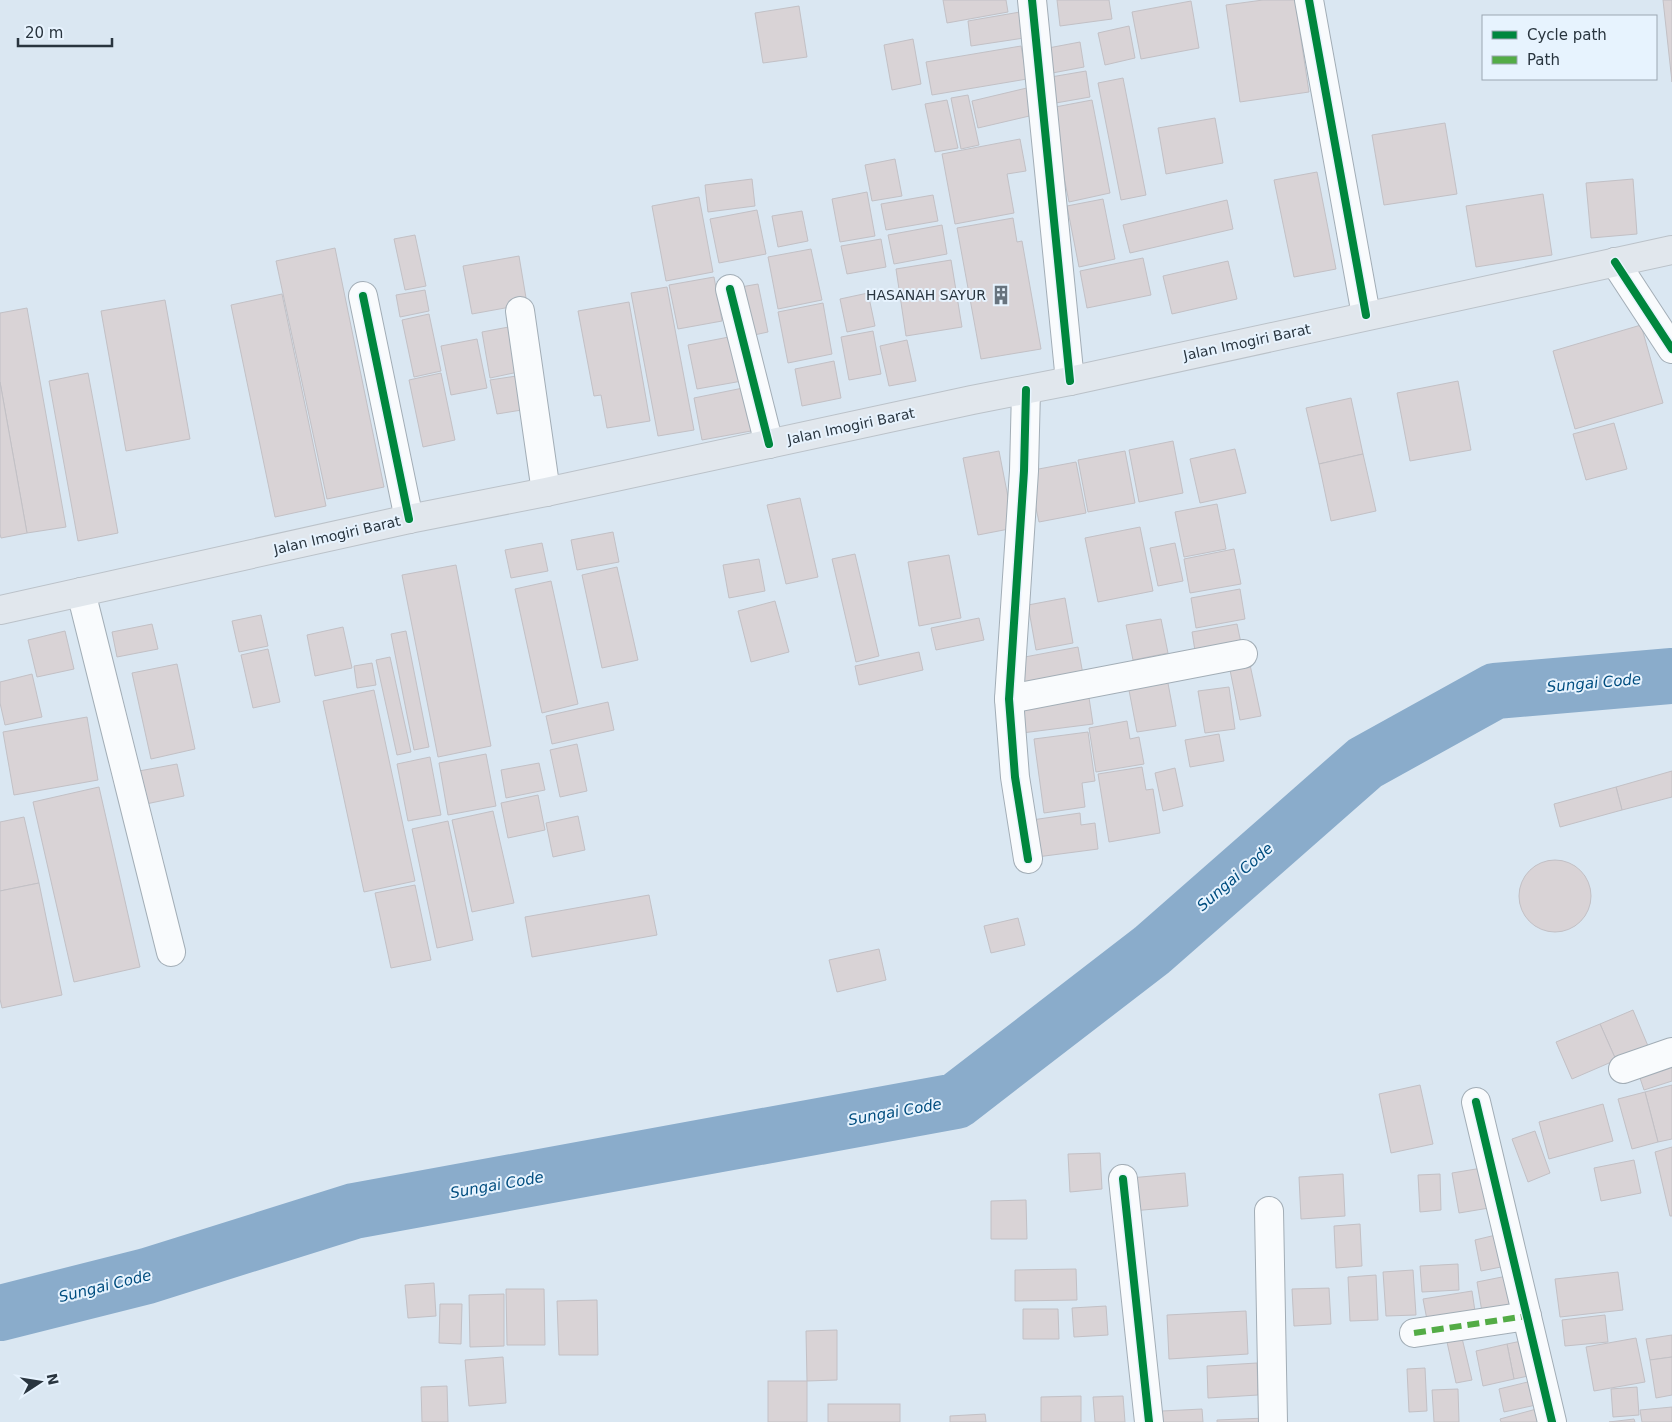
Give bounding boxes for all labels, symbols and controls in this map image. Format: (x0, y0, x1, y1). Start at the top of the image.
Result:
scale bar (18, 15, 111, 47)
legend (1482, 15, 1657, 80)
text: 20 m (25, 24, 63, 42)
text: Cycle path (1527, 26, 1607, 44)
text: Path (1527, 51, 1560, 69)
building icon: HASANAH SAYUR (990, 284, 1012, 306)
place label: HASANAH SAYUR (866, 287, 986, 303)
street label: Jalan Imogiri Barat (1181, 321, 1313, 364)
street label: Jalan Imogiri Barat (785, 405, 917, 448)
street label: Jalan Imogiri Barat (271, 513, 402, 558)
water label: Sungai Code (1546, 670, 1642, 696)
water label: Sungai Code (1193, 839, 1277, 915)
water label: Sungai Code (847, 1095, 943, 1129)
water label: Sungai Code (449, 1168, 545, 1202)
water label: Sungai Code (57, 1266, 153, 1306)
north arrow (15, 1357, 65, 1407)
text: N (44, 1372, 62, 1387)

